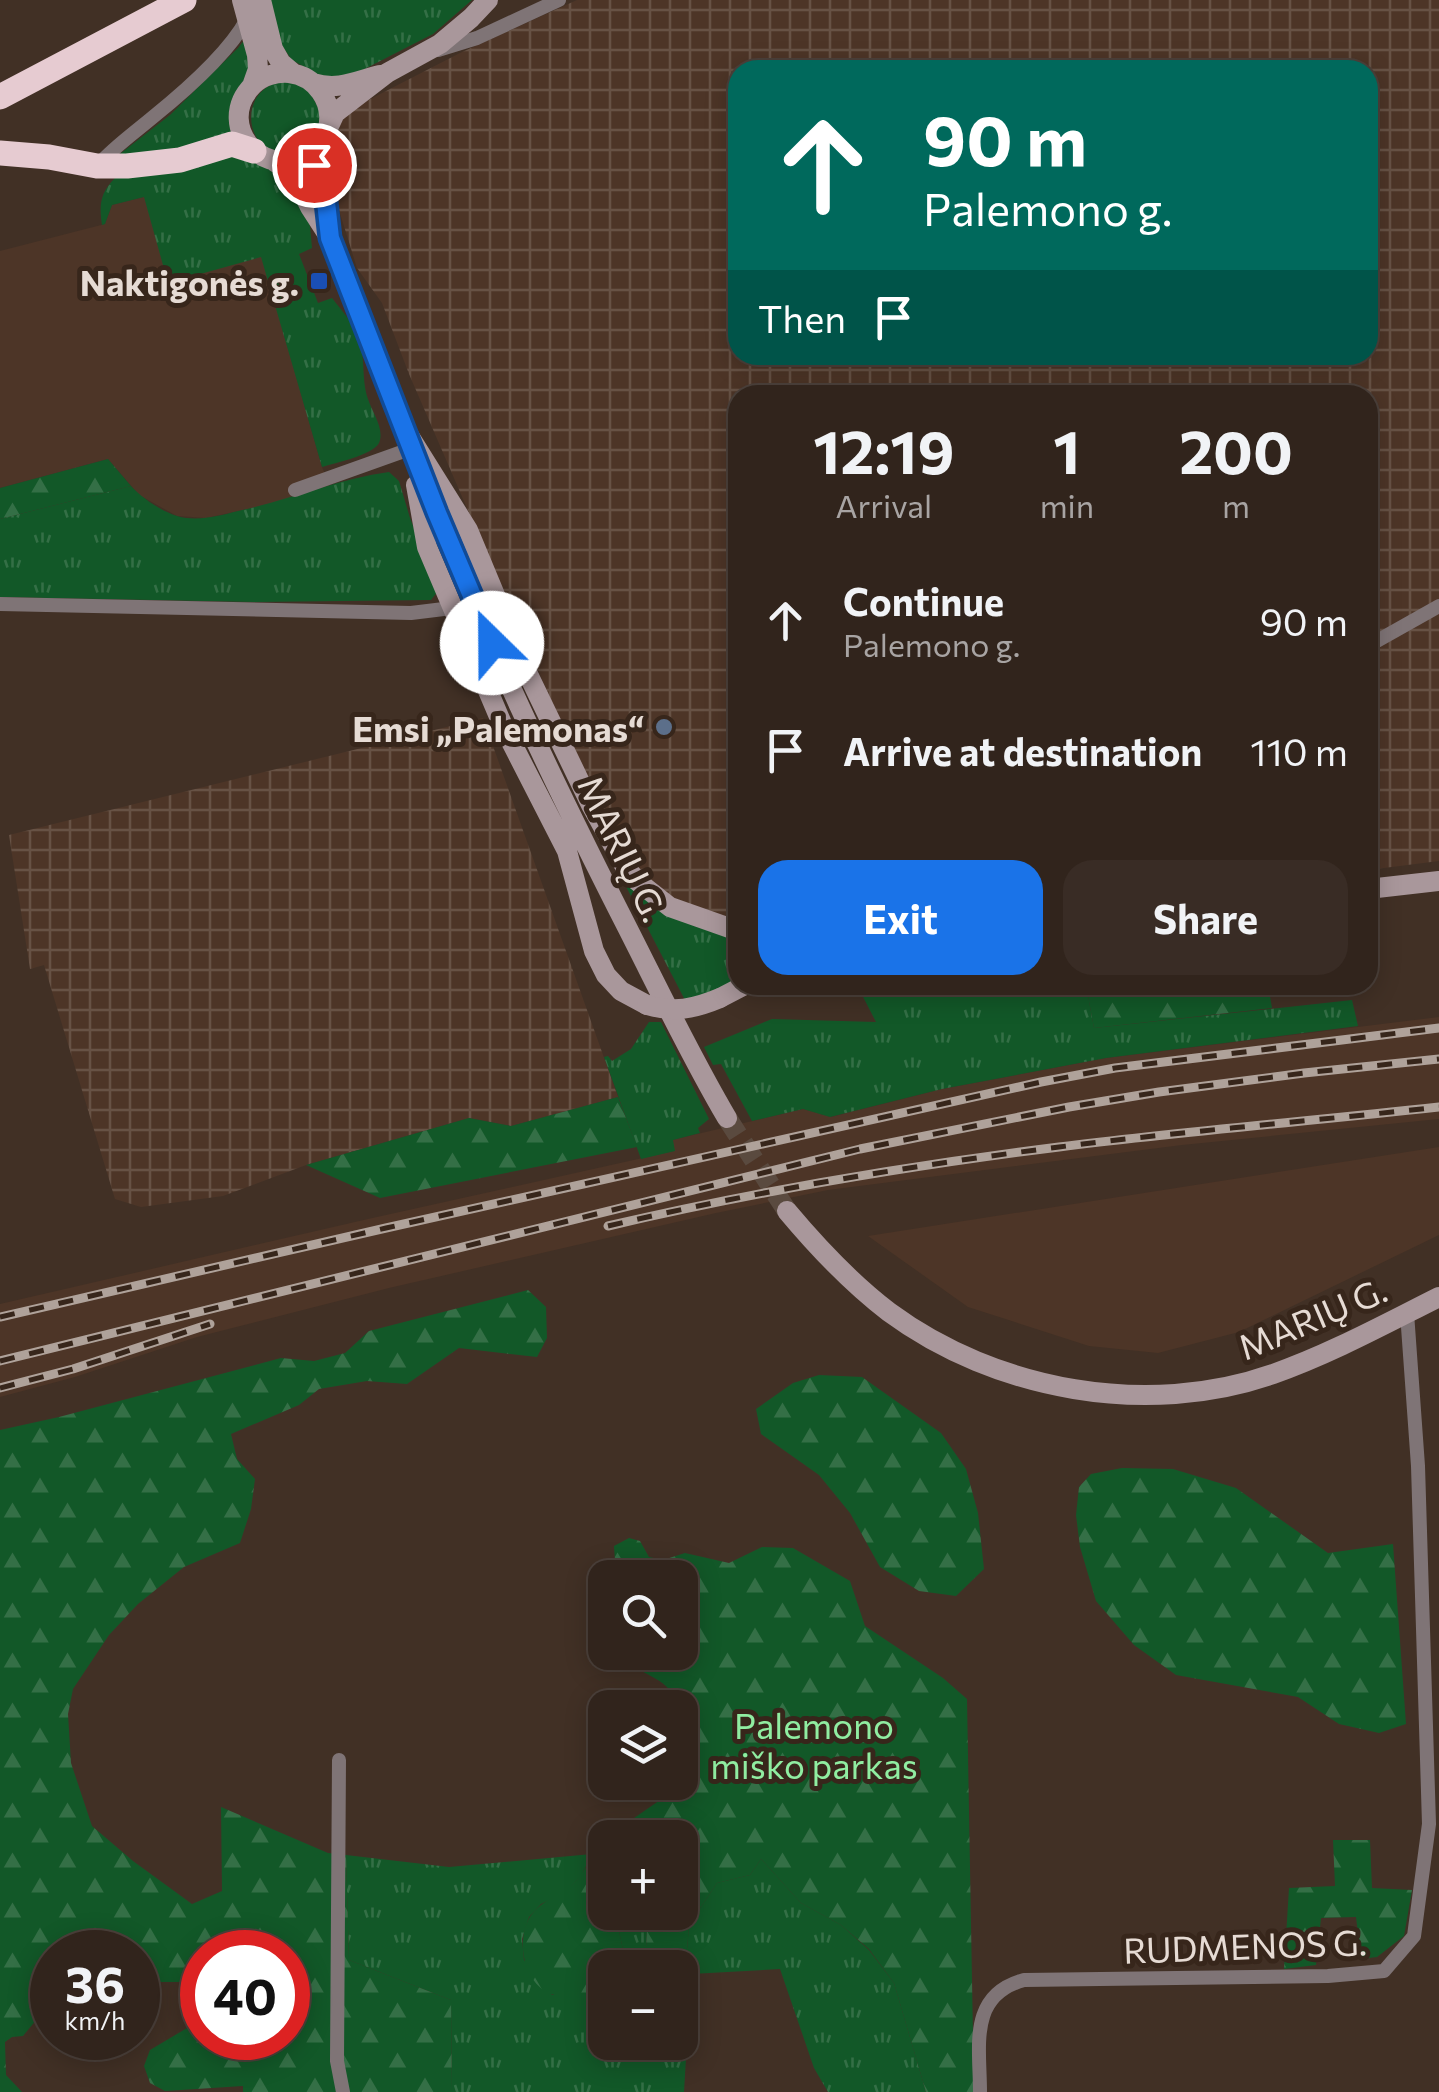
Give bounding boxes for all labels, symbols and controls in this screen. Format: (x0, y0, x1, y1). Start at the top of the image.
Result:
text: 90 m (923, 95, 1087, 180)
icon: ahead (758, 100, 888, 230)
pin (272, 123, 357, 208)
icon: arrive (287, 138, 342, 193)
text: Palemono g. (923, 180, 1172, 235)
place label: Naktigonės g. (80, 260, 299, 303)
marker: Naktigonės g. (308, 270, 330, 292)
icon: arrive (866, 290, 921, 345)
text: Then (758, 294, 846, 341)
text: 12:19 (813, 413, 955, 486)
text: 1 (1053, 413, 1080, 486)
text: 200 (1179, 413, 1293, 486)
text: Arrival (835, 485, 932, 525)
text: min (1040, 485, 1094, 525)
text: m (1222, 485, 1250, 525)
text: Continue (843, 577, 1004, 624)
position arrow (440, 591, 544, 695)
icon: ahead (758, 593, 813, 648)
text: 90 m (1260, 597, 1348, 644)
text: Palemono g. (843, 624, 1020, 664)
place label: Emsi „Palemonas“ (352, 706, 644, 749)
marker: Emsi „Palemonas“ (653, 716, 675, 738)
icon: arrive (758, 723, 813, 778)
text: Arrive at destination (843, 727, 1202, 774)
text: 110 m (1250, 727, 1348, 774)
street label: MARIŲ G. (570, 768, 678, 928)
button: Exit (758, 860, 1043, 975)
button: Share (1063, 860, 1348, 975)
street label: MARIŲ G. (1231, 1267, 1393, 1367)
map controls (588, 1560, 698, 2060)
button: search (588, 1560, 698, 1670)
button: layers (588, 1690, 698, 1800)
park label: Palemono miško parkas (710, 1703, 918, 1786)
button: + (588, 1820, 698, 1930)
street label: RUDMENOS G. (1122, 1919, 1368, 1971)
speed limit sign: 40 (180, 1930, 310, 2060)
button: − (588, 1950, 698, 2060)
text: 36 (65, 1952, 125, 2013)
text: km/h (65, 2005, 125, 2035)

